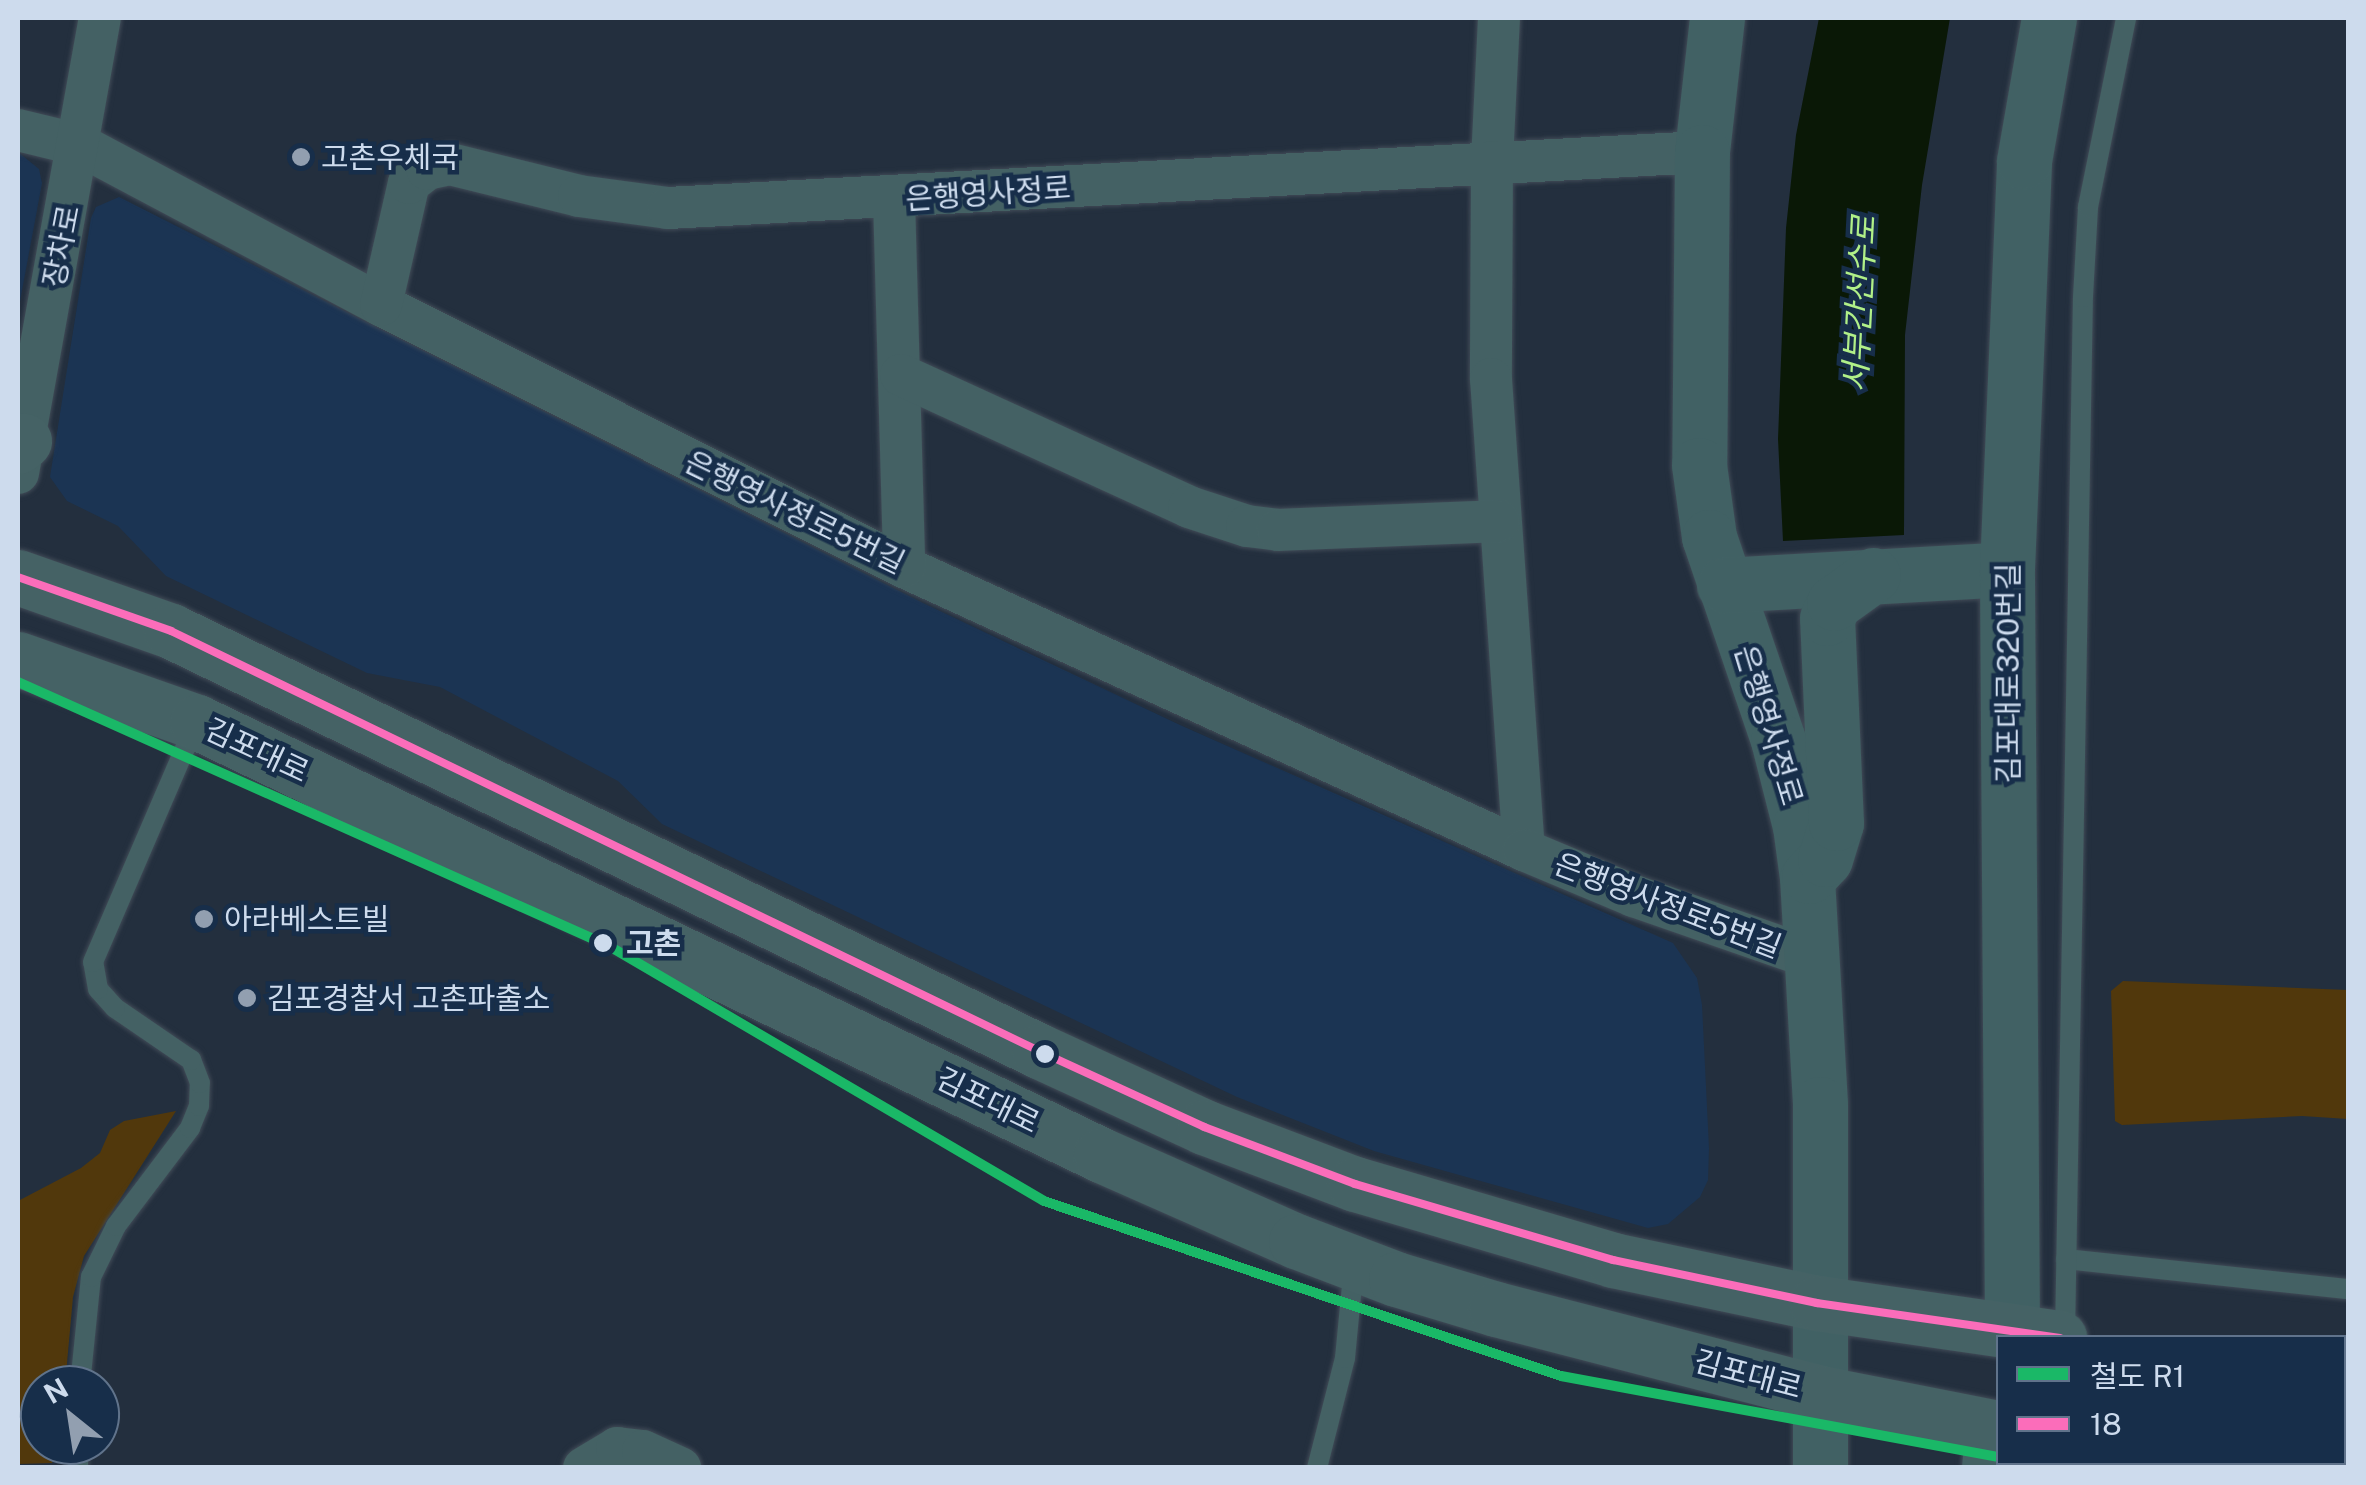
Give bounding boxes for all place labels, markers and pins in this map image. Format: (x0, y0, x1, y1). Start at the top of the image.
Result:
place label: 고촌우체국 (321, 139, 459, 175)
marker: 고촌우체국 (290, 146, 312, 168)
place label: 아라베스트빌 (224, 901, 390, 937)
marker: 아라베스트빌 (193, 908, 215, 930)
place label: 고촌 (626, 925, 681, 961)
marker: 고촌 (590, 930, 616, 956)
place label: 김포경찰서 고촌파출소 (267, 980, 550, 1016)
marker: 김포경찰서 고촌파출소 (236, 987, 258, 1009)
unlabelled marker (1035, 1044, 1055, 1064)

